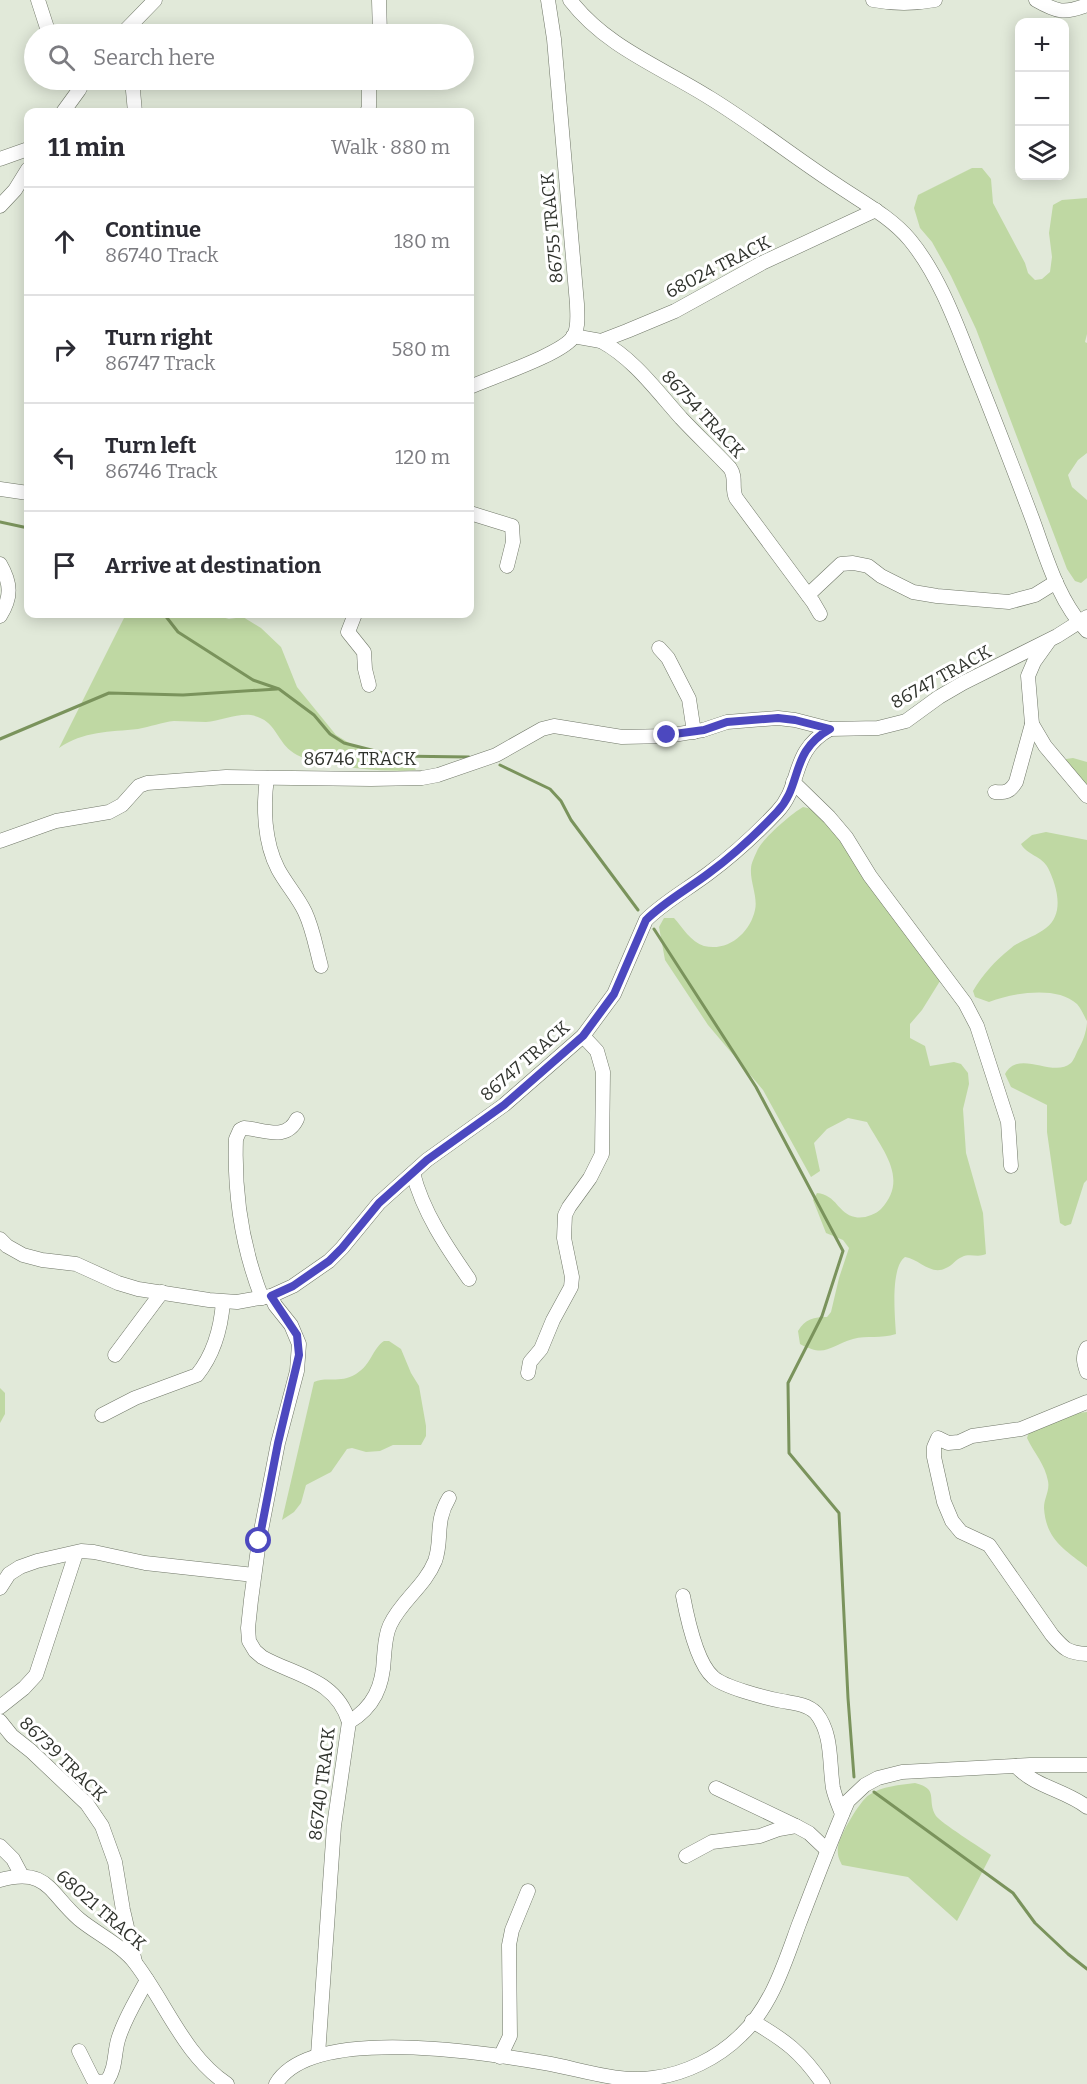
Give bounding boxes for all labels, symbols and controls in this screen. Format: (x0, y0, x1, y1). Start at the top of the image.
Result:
map controls (1015, 18, 1069, 180)
button: + (1015, 18, 1069, 72)
search box (24, 24, 474, 90)
icon: search (45, 41, 78, 74)
text: Search here (93, 44, 215, 71)
button: − (1015, 72, 1069, 126)
button: layers (1015, 126, 1069, 180)
text: 11 min (48, 132, 125, 163)
text: Walk · 880 m (331, 135, 450, 159)
street label: 86755 TRACK (536, 171, 568, 284)
text: Continue (105, 216, 201, 243)
icon: ahead (48, 225, 81, 258)
text: 180 m (394, 229, 450, 253)
street label: 68024 TRACK (662, 231, 775, 303)
text: 86740 Track (105, 243, 218, 267)
text: Turn right (105, 324, 213, 351)
icon: right (48, 333, 81, 366)
text: 580 m (391, 337, 450, 361)
text: 86747 Track (105, 351, 215, 375)
street label: 86754 TRACK (657, 366, 749, 463)
text: Turn left (105, 432, 197, 459)
icon: left (48, 441, 81, 474)
text: 120 m (395, 445, 450, 469)
text: 86746 Track (105, 459, 217, 483)
icon: arrive (48, 549, 81, 582)
text: Arrive at destination (105, 552, 321, 579)
street label: 86747 TRACK (887, 640, 995, 714)
route end (653, 721, 679, 747)
street label: 86746 TRACK (303, 748, 417, 770)
street label: 86747 TRACK (476, 1016, 574, 1106)
route start (245, 1527, 271, 1553)
street label: 86739 TRACK (15, 1712, 111, 1806)
street label: 86740 TRACK (304, 1726, 340, 1842)
street label: 68021 TRACK (52, 1865, 151, 1955)

